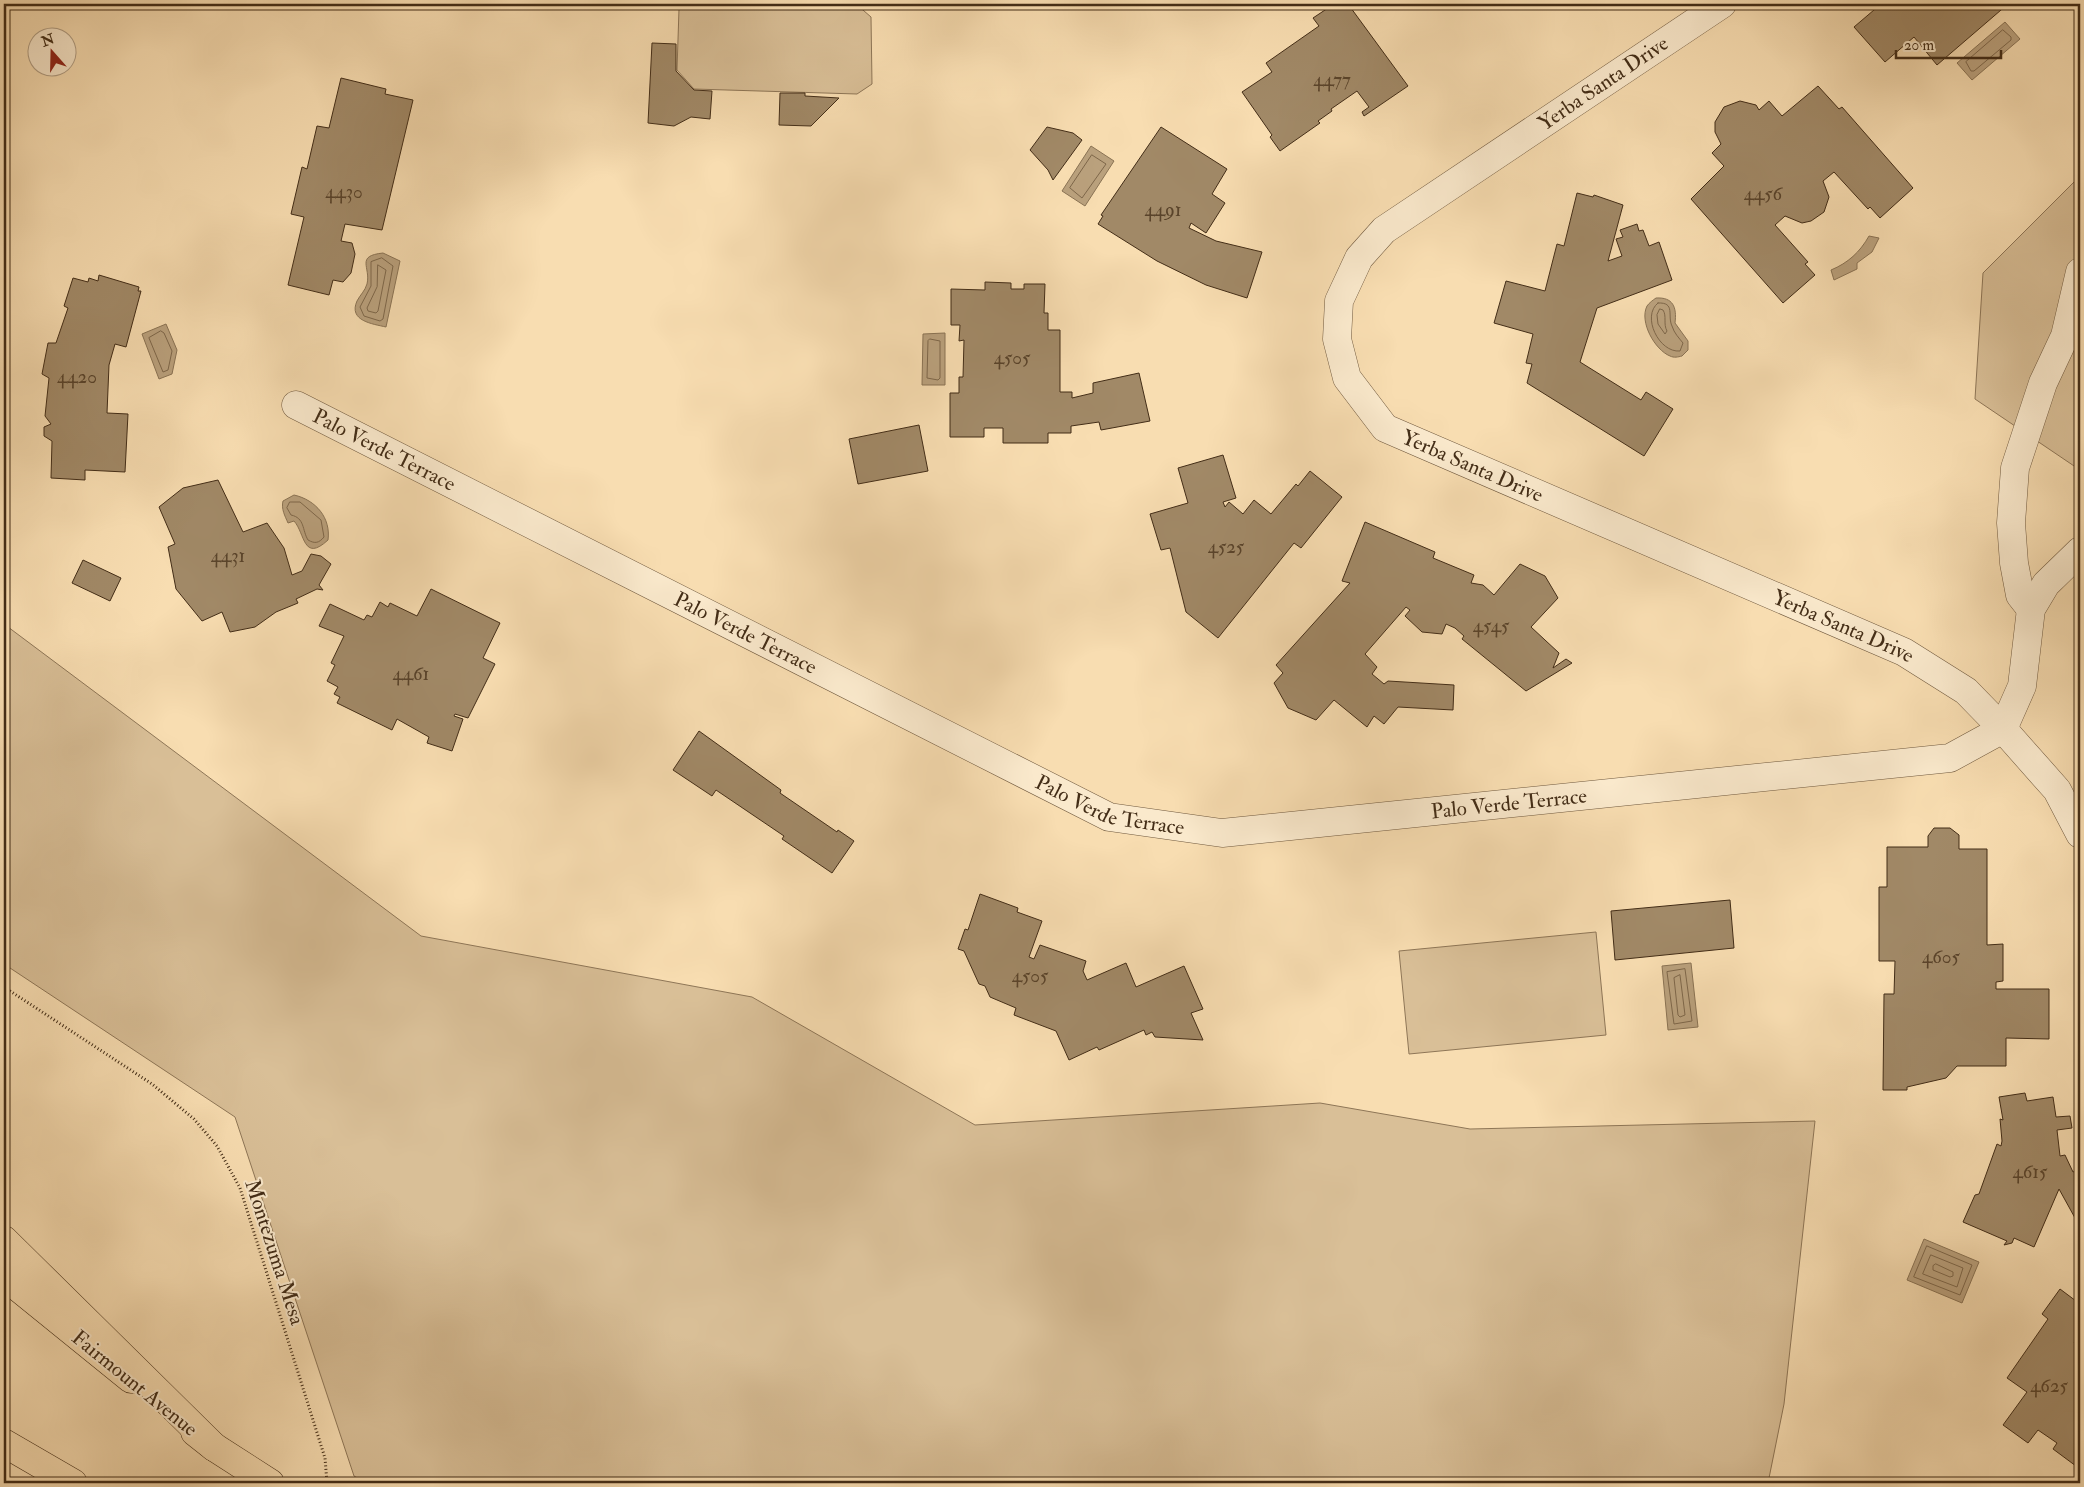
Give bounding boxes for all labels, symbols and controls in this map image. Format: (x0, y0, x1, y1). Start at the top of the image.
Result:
north arrow (28, 28, 78, 78)
scale bar (1896, 28, 2002, 60)
text: N (38, 30, 57, 51)
street label: Yerba Santa Drive (1533, 30, 1674, 137)
text: 20 m (1904, 36, 1934, 55)
house number: 4477 (1313, 68, 1351, 92)
house number: 4430 (325, 180, 363, 204)
house number: 4456 (1744, 182, 1784, 206)
house number: 4491 (1145, 198, 1181, 222)
house number: 4505 (994, 346, 1031, 370)
house number: 4420 (57, 365, 97, 389)
street label: Palo Verde Terrace (308, 403, 460, 498)
street label: Yerba Santa Drive (1397, 424, 1547, 509)
house number: 4525 (1208, 535, 1245, 559)
house number: 4431 (211, 544, 245, 568)
street label: Yerba Santa Drive (1768, 584, 1919, 669)
street label: Palo Verde Terrace (669, 586, 822, 681)
house number: 4545 (1473, 614, 1510, 638)
house number: 4461 (393, 662, 429, 686)
street label: Palo Verde Terrace (1031, 769, 1186, 842)
street label: Palo Verde Terrace (1430, 782, 1589, 825)
house number: 4605 (1922, 945, 1961, 969)
house number: 4505 (1012, 964, 1049, 988)
house number: 4615 (2013, 1160, 2048, 1184)
street label: Montezuma Mesa (238, 1176, 311, 1329)
street label: Fairmount Avenue (66, 1324, 203, 1443)
house number: 4625 (2030, 1374, 2069, 1398)

